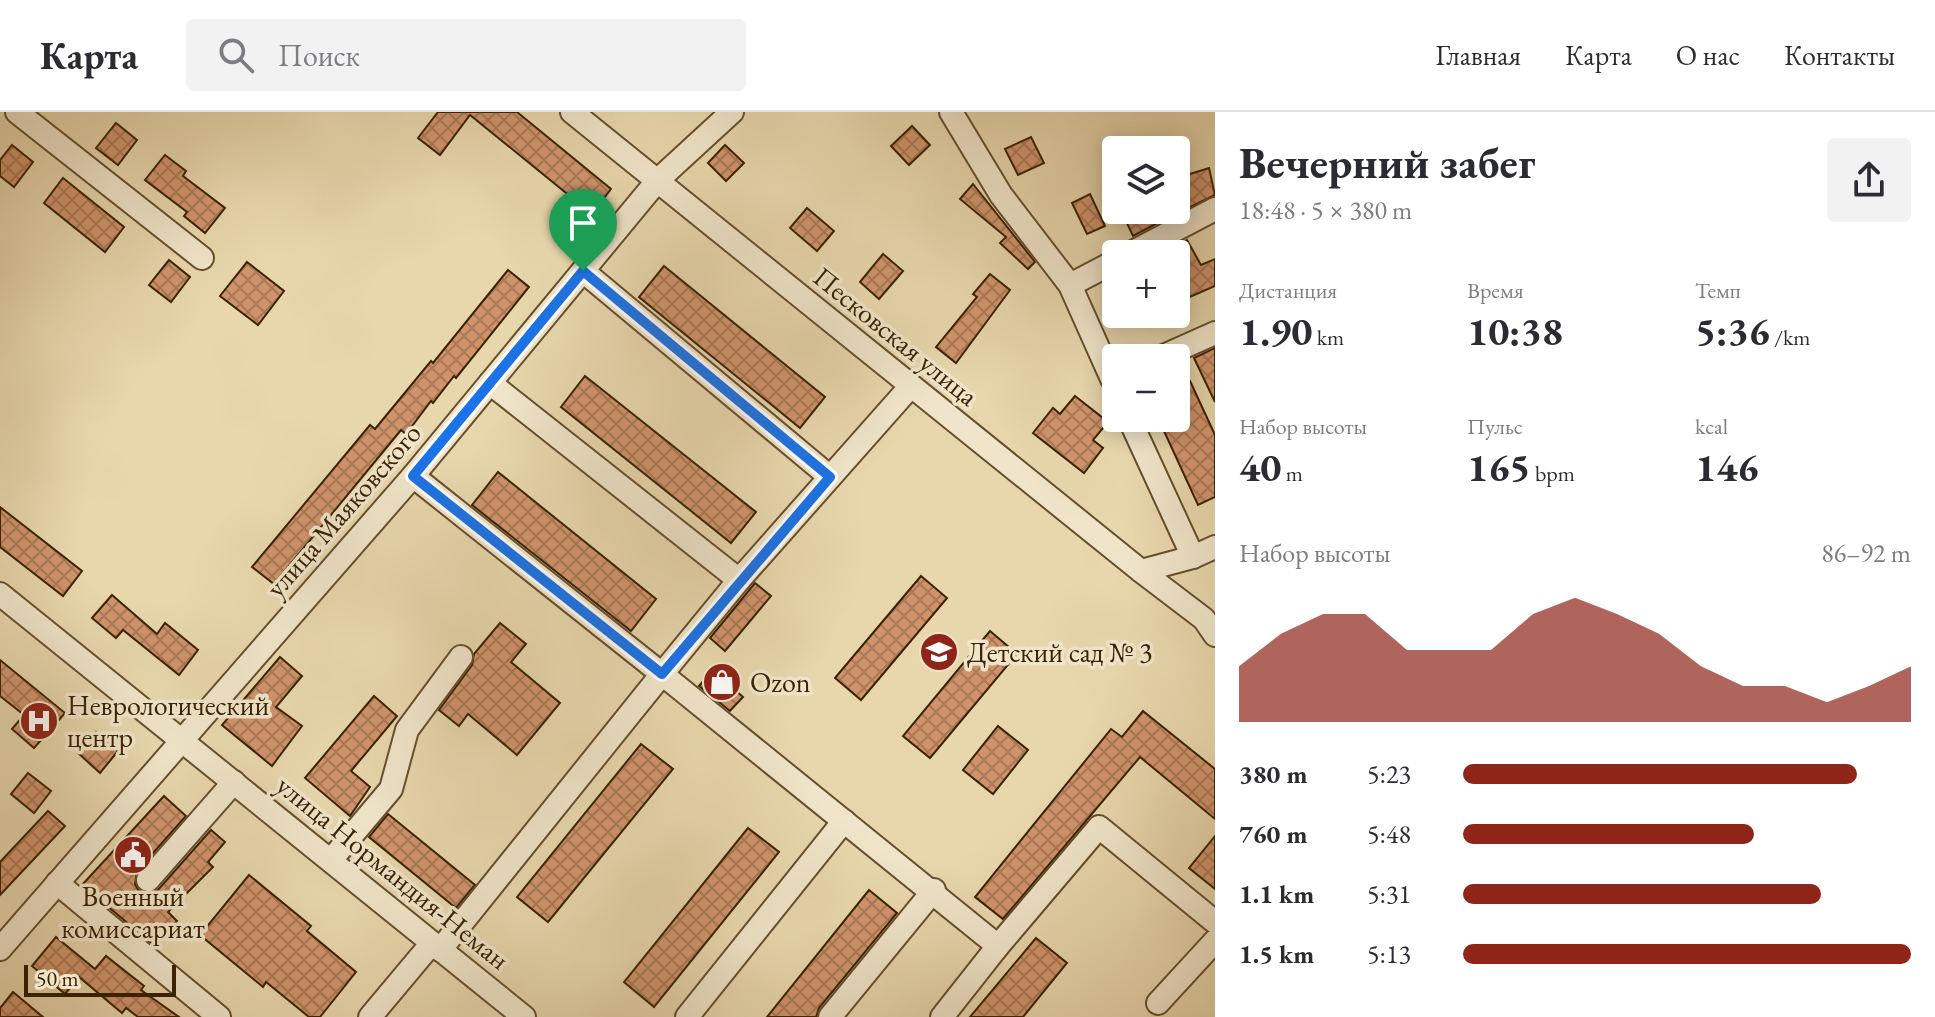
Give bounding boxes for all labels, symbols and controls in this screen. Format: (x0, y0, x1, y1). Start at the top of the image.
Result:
search box (186, 19, 746, 91)
text: Карта (40, 31, 138, 80)
icon: search (214, 33, 258, 77)
text: Поиск (278, 36, 360, 75)
text: Главная (1436, 37, 1521, 73)
text: Карта (1565, 37, 1632, 73)
text: О нас (1676, 37, 1740, 73)
text: Контакты (1784, 37, 1895, 73)
text: Вечерний забег (1239, 134, 1535, 191)
map controls (1102, 136, 1190, 432)
button: layers (1102, 136, 1190, 224)
button: share (1827, 138, 1911, 222)
pin (549, 189, 617, 271)
text: 18:48 · 5 × 380 m (1239, 193, 1412, 227)
icon: arrive (561, 201, 605, 245)
button: + (1102, 240, 1190, 328)
street label: Песковская улица (806, 258, 986, 414)
text: Дистанция (1239, 276, 1337, 305)
text: Время (1467, 276, 1524, 305)
text: Темп (1695, 276, 1741, 305)
text: 1.90 (1239, 305, 1312, 357)
text: 10:38 (1467, 305, 1563, 357)
text: 5:36 (1695, 305, 1770, 357)
text: km (1312, 323, 1344, 352)
text: /km (1770, 323, 1810, 352)
button: − (1102, 344, 1190, 432)
text: Набор высоты (1239, 412, 1367, 441)
text: Пульс (1467, 412, 1523, 441)
text: kcal (1695, 412, 1728, 441)
street label: улица Маяковского (257, 415, 429, 605)
text: 40 (1239, 441, 1281, 493)
text: 165 (1467, 441, 1530, 493)
text: 146 (1695, 441, 1758, 493)
text: m (1281, 459, 1303, 488)
text: bpm (1530, 459, 1575, 488)
text: Набор высоты (1239, 536, 1390, 570)
text: 86–92 m (1821, 536, 1911, 570)
school or university icon: Детский сад № 3 (918, 631, 960, 673)
place label: Детский сад № 3 (967, 634, 1152, 670)
shop icon: Ozon (701, 661, 743, 703)
place label: Ozon (750, 664, 811, 700)
place label: Неврологический центр (67, 687, 270, 755)
hospital icon: Неврологический центр (18, 700, 60, 742)
text: 380 m (1239, 757, 1307, 791)
text: 5:23 (1367, 757, 1411, 791)
street label: улица Нормандия-Неман (269, 767, 517, 977)
text: 760 m (1239, 817, 1307, 851)
text: 5:48 (1367, 817, 1411, 851)
public building icon: Военный комиссариат (112, 834, 154, 876)
text: 1.1 km (1239, 877, 1314, 911)
text: 5:31 (1367, 877, 1411, 911)
place label: Военный комиссариат (61, 878, 205, 946)
text: 1.5 km (1239, 937, 1314, 971)
text: 5:13 (1367, 937, 1411, 971)
scale bar (24, 961, 176, 997)
text: 50 m (36, 964, 79, 993)

